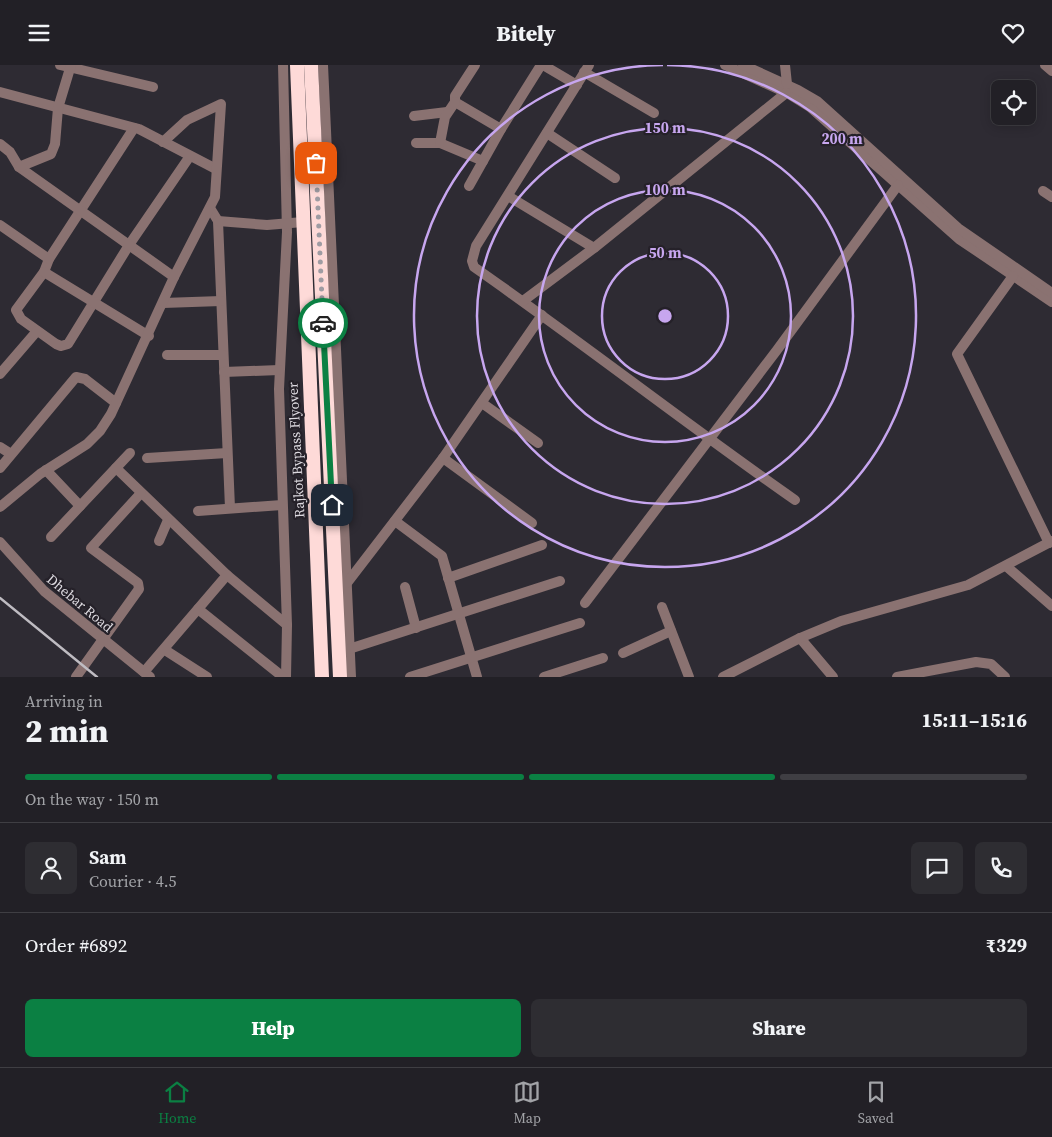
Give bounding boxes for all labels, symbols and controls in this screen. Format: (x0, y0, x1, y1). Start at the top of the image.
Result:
text: Bitely (496, 18, 556, 48)
icon: menu (25, 19, 53, 47)
icon: heart (999, 19, 1027, 47)
map controls (991, 80, 1036, 125)
button: locate (991, 80, 1036, 125)
text: 150 m (644, 117, 686, 138)
text: 200 m (821, 128, 863, 149)
pin (295, 142, 337, 184)
icon: bag (302, 149, 330, 177)
text: 100 m (644, 179, 686, 200)
text: 50 m (648, 242, 682, 263)
courier (298, 298, 348, 348)
centre of rings (656, 307, 674, 325)
icon: car (309, 309, 337, 337)
street label: Rajkot Bypass Flyover (282, 382, 310, 518)
pin (311, 484, 353, 526)
icon: home (318, 491, 346, 519)
street label: Dhebar Road (42, 569, 118, 637)
text: Arriving in (25, 690, 103, 712)
text: 15:11–15:16 (922, 707, 1027, 733)
text: 2 min (25, 709, 108, 753)
text: On the way · 150 m (25, 788, 159, 810)
button: person (25, 842, 77, 894)
button: chat (911, 842, 963, 894)
button: phone (975, 842, 1027, 894)
text: Sam (89, 844, 127, 870)
text: Courier · 4.5 (89, 870, 177, 892)
text: Order #6892 (25, 932, 127, 958)
text: ₹329 (986, 932, 1027, 958)
button: Help (25, 999, 521, 1057)
button: Share (531, 999, 1027, 1057)
tab: Home (158, 1078, 197, 1128)
tab: Map (513, 1078, 541, 1128)
tab: Saved (858, 1078, 894, 1128)

